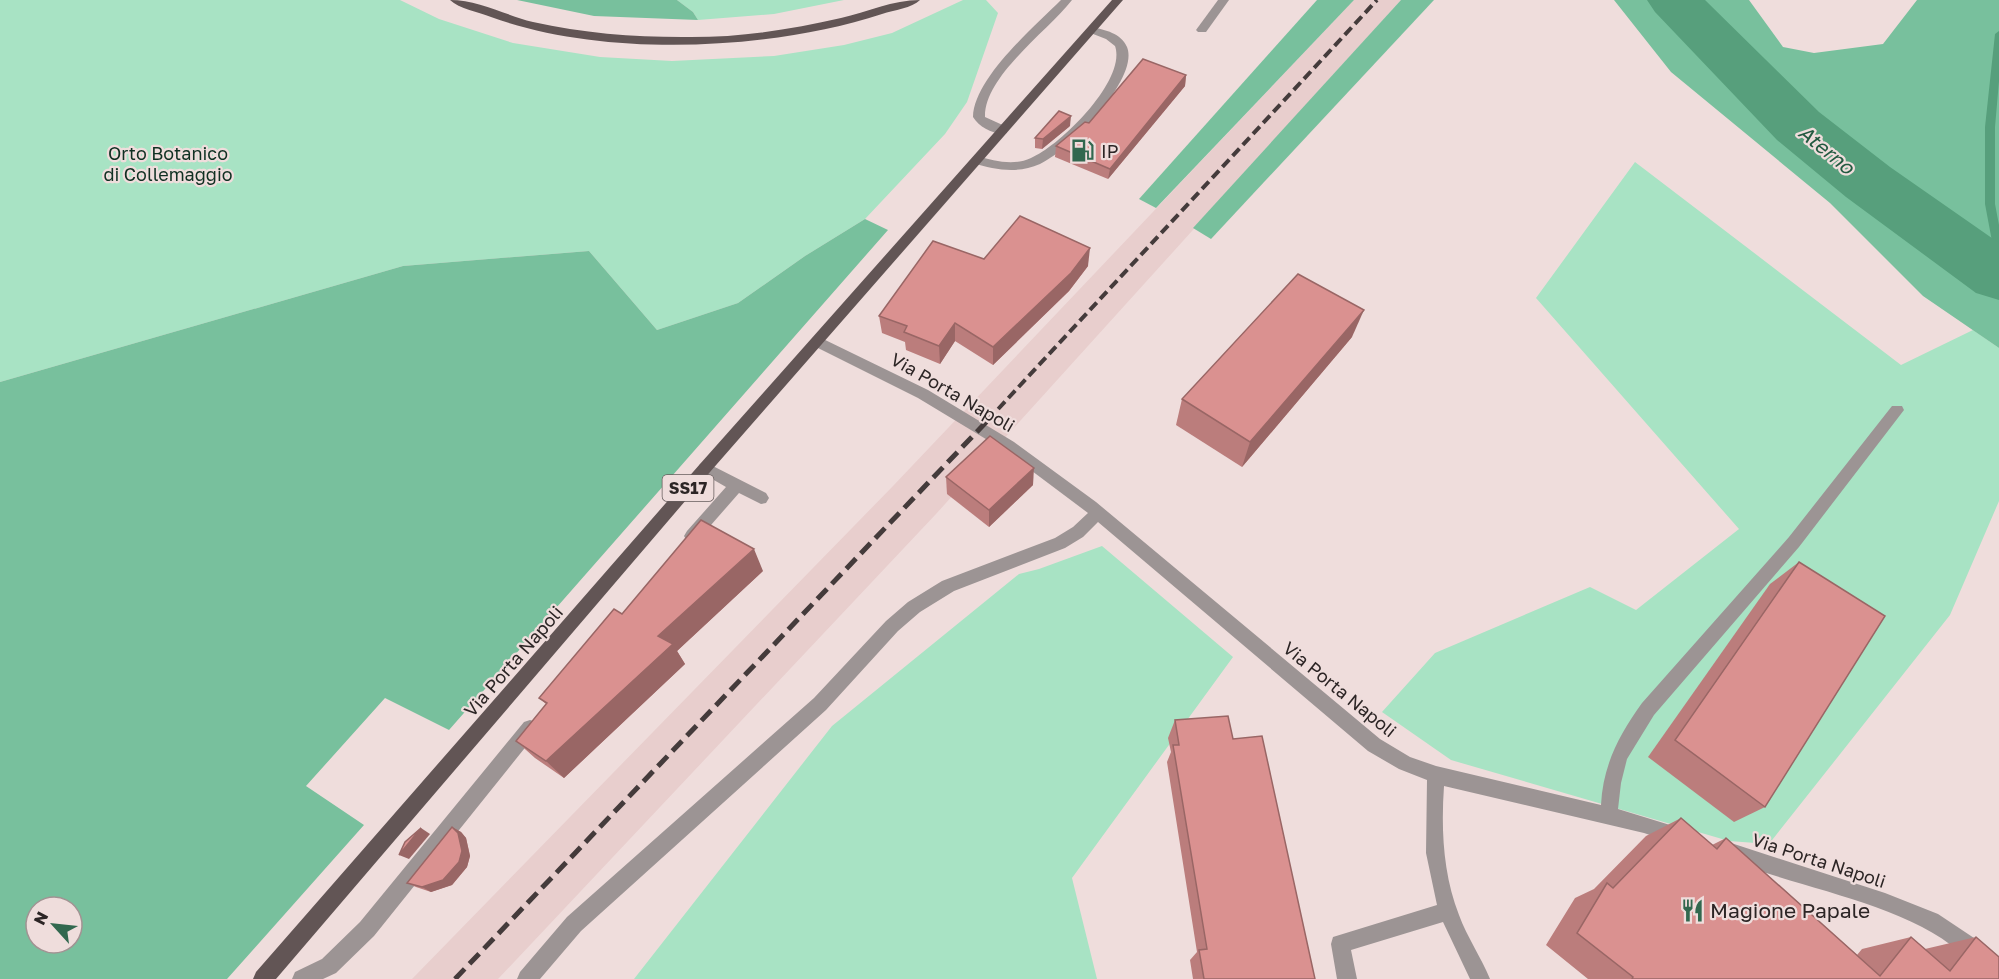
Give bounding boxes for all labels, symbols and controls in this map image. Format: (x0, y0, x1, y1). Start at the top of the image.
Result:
water label: Aterno (1794, 119, 1860, 179)
fuel station icon: IP (1070, 138, 1096, 164)
place label: IP (1101, 140, 1118, 162)
park label: Orto Botanico di Collemaggio (103, 142, 233, 185)
street label: Via Porta Napoli (887, 348, 1019, 436)
road number: SS17 (662, 475, 714, 501)
street label: Via Porta Napoli (459, 601, 567, 721)
street label: Via Porta Napoli (1279, 637, 1401, 741)
street label: Via Porta Napoli (1749, 828, 1889, 892)
north arrow (24, 895, 84, 955)
restaurant icon: Magione Papale (1679, 897, 1705, 923)
place label: Magione Papale (1710, 897, 1870, 923)
text: N (29, 908, 52, 928)

